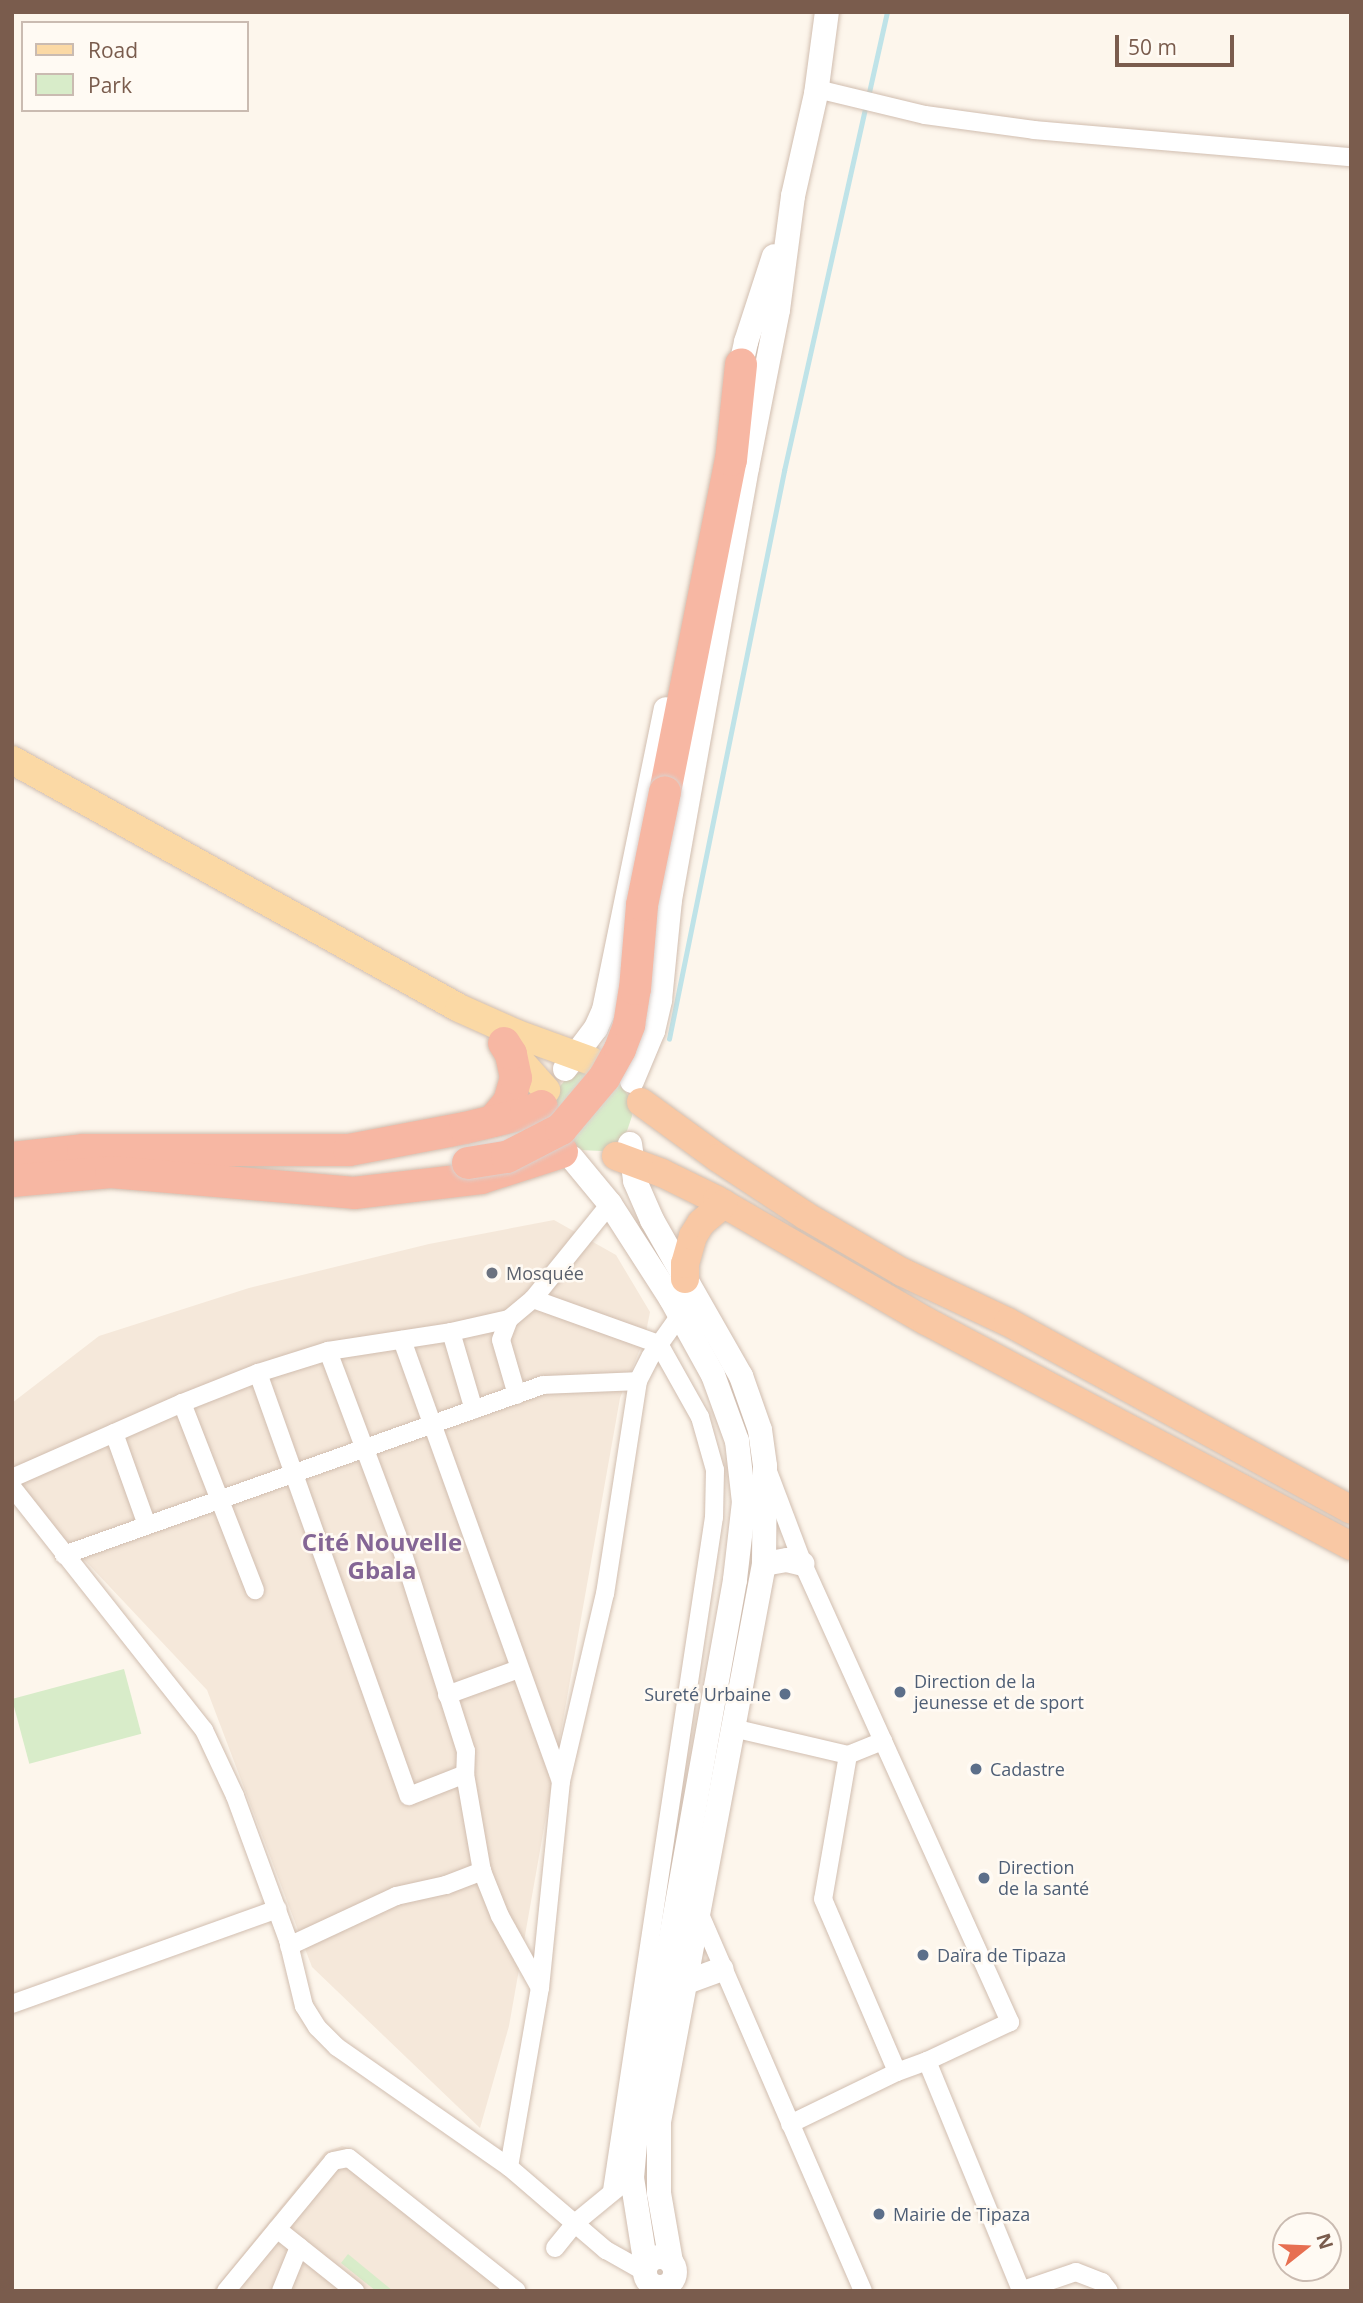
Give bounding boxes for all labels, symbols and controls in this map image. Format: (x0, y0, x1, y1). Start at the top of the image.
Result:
legend (21, 21, 248, 112)
scale bar (1118, 21, 1237, 65)
text: 50 m (1128, 33, 1177, 61)
text: Road (88, 36, 138, 64)
text: Park (88, 71, 132, 99)
place label: Mosquée (506, 1262, 584, 1284)
marker: Mosquée (484, 1265, 500, 1281)
district label: Cité Nouvelle Gbala (302, 1528, 462, 1584)
place label: Direction de la jeunesse et de sport (914, 1671, 1084, 1714)
place label: Sureté Urbaine (644, 1683, 771, 1705)
marker: Direction de la jeunesse et de sport (892, 1684, 908, 1700)
marker: Sureté Urbaine (777, 1686, 793, 1702)
place label: Cadastre (990, 1758, 1065, 1780)
marker: Cadastre (968, 1761, 984, 1777)
place label: Direction de la santé (998, 1857, 1089, 1899)
marker: Direction de la santé (976, 1870, 992, 1886)
place label: Daïra de Tipaza (937, 1944, 1066, 1966)
marker: Daïra de Tipaza (915, 1947, 931, 1963)
place label: Mairie de Tipaza (893, 2203, 1030, 2225)
marker: Mairie de Tipaza (871, 2206, 887, 2222)
north arrow (1272, 2212, 1342, 2282)
text: N (1310, 2230, 1340, 2252)

